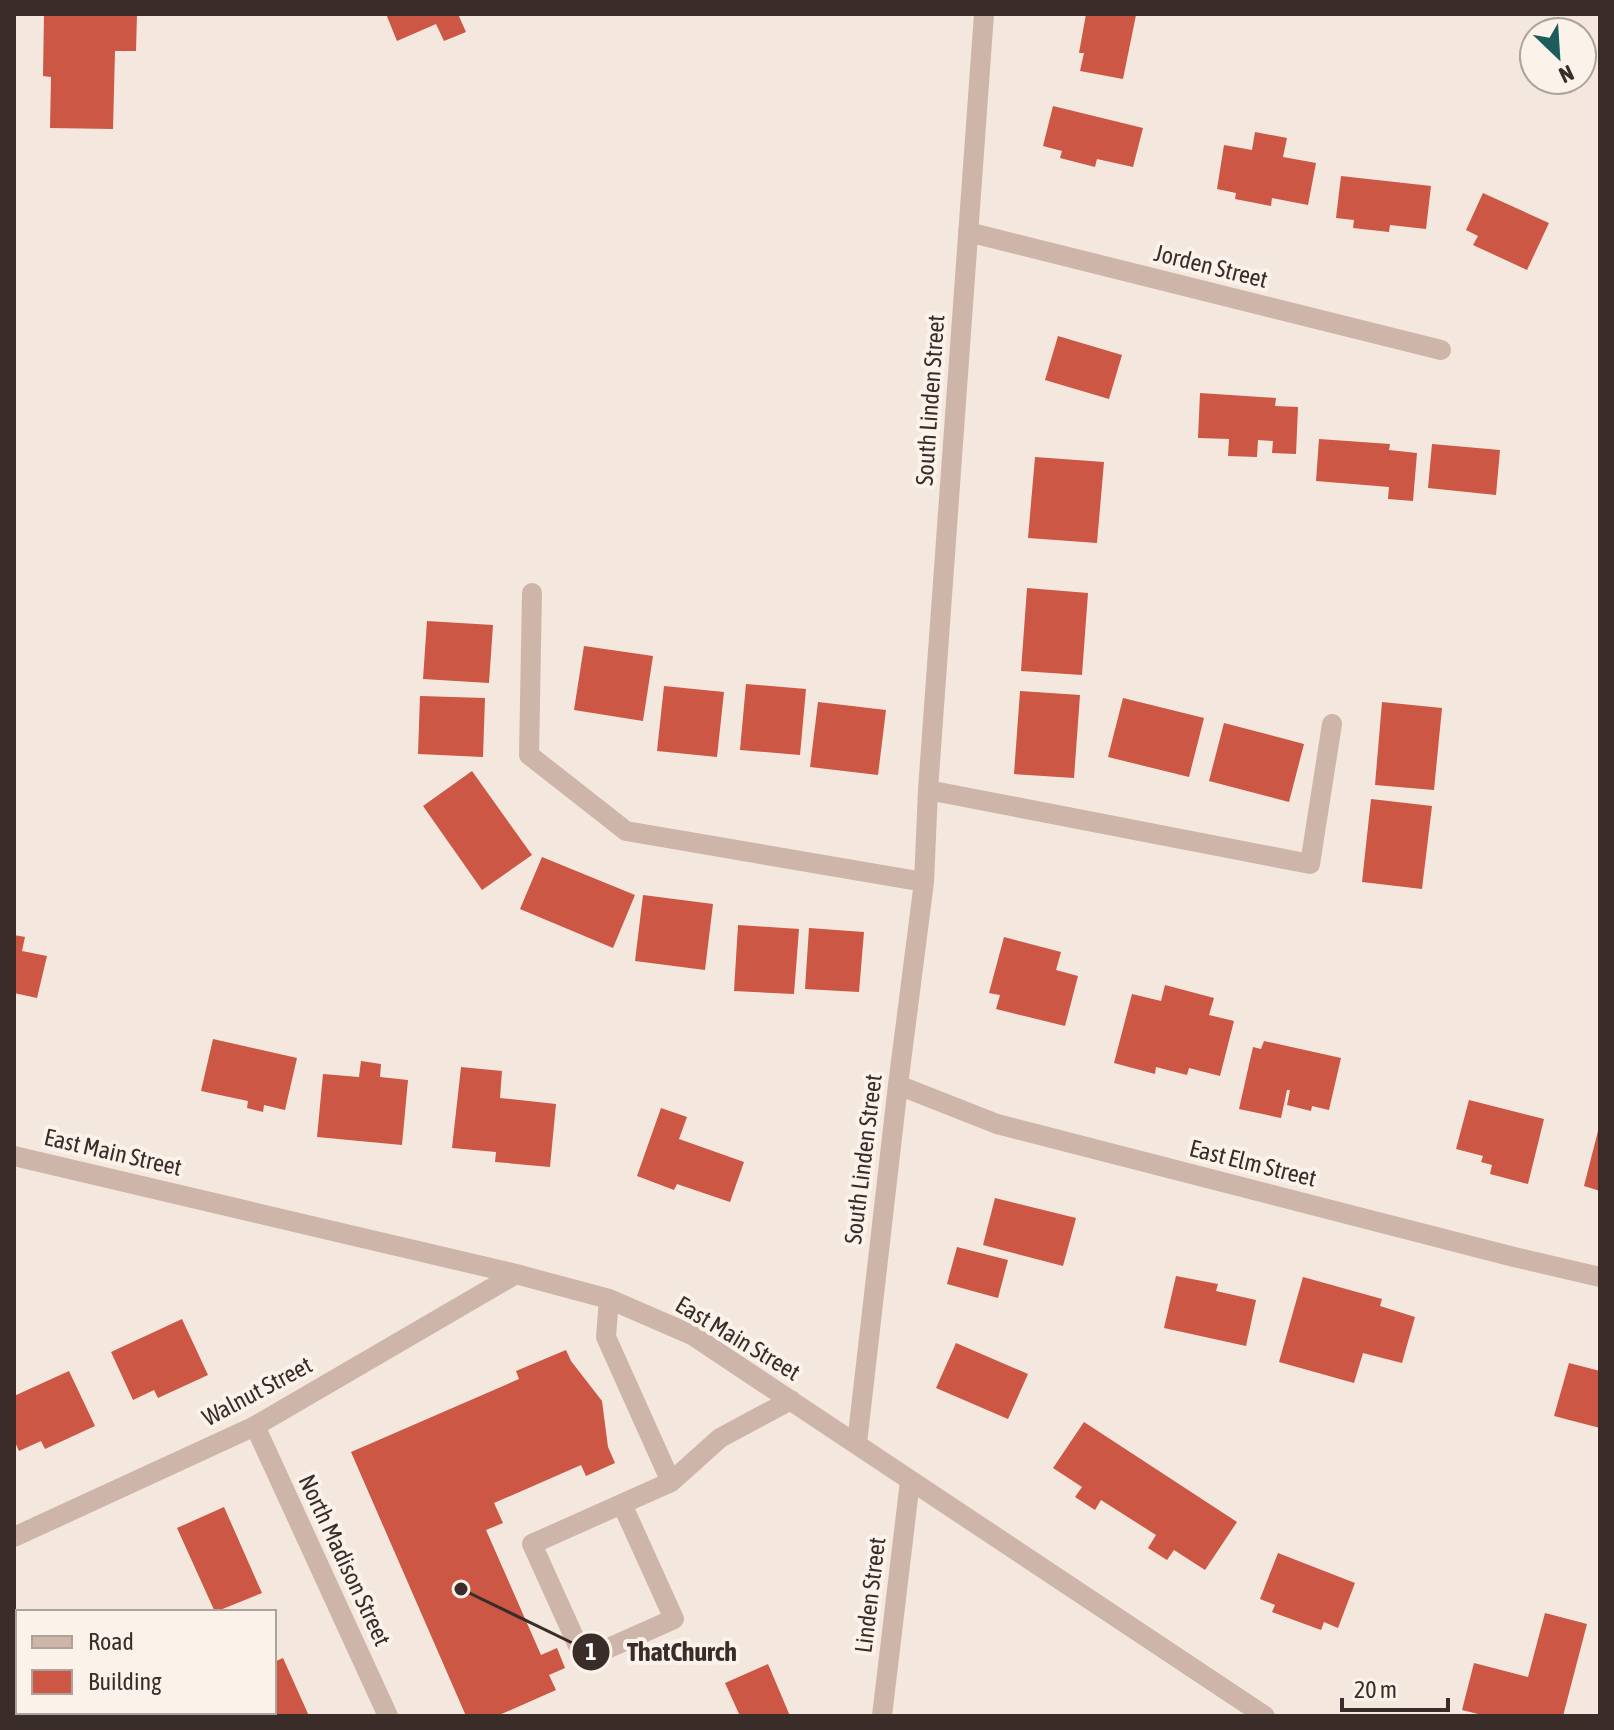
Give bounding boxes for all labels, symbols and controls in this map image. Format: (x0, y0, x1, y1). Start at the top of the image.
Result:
north arrow (1518, 16, 1598, 96)
text: N (1555, 60, 1578, 89)
street label: Jorden Street (1152, 239, 1271, 293)
street label: South Linden Street (911, 314, 949, 486)
street label: South Linden Street (839, 1072, 887, 1246)
street label: East Main Street (42, 1123, 185, 1181)
street label: East Elm Street (1187, 1134, 1319, 1192)
street label: East Main Street (671, 1290, 805, 1386)
street label: Walnut Street (198, 1351, 317, 1431)
street label: North Madison Street (294, 1470, 396, 1650)
street label: Linden Street (850, 1536, 890, 1654)
legend (16, 1610, 276, 1714)
callout: ThatChurch (571, 1627, 753, 1677)
text: Road (88, 1628, 134, 1655)
text: ThatChurch (627, 1637, 737, 1667)
text: 1 (585, 1638, 597, 1665)
scale bar (1342, 1662, 1448, 1712)
text: Building (88, 1668, 162, 1695)
text: 20 m (1354, 1676, 1397, 1703)

